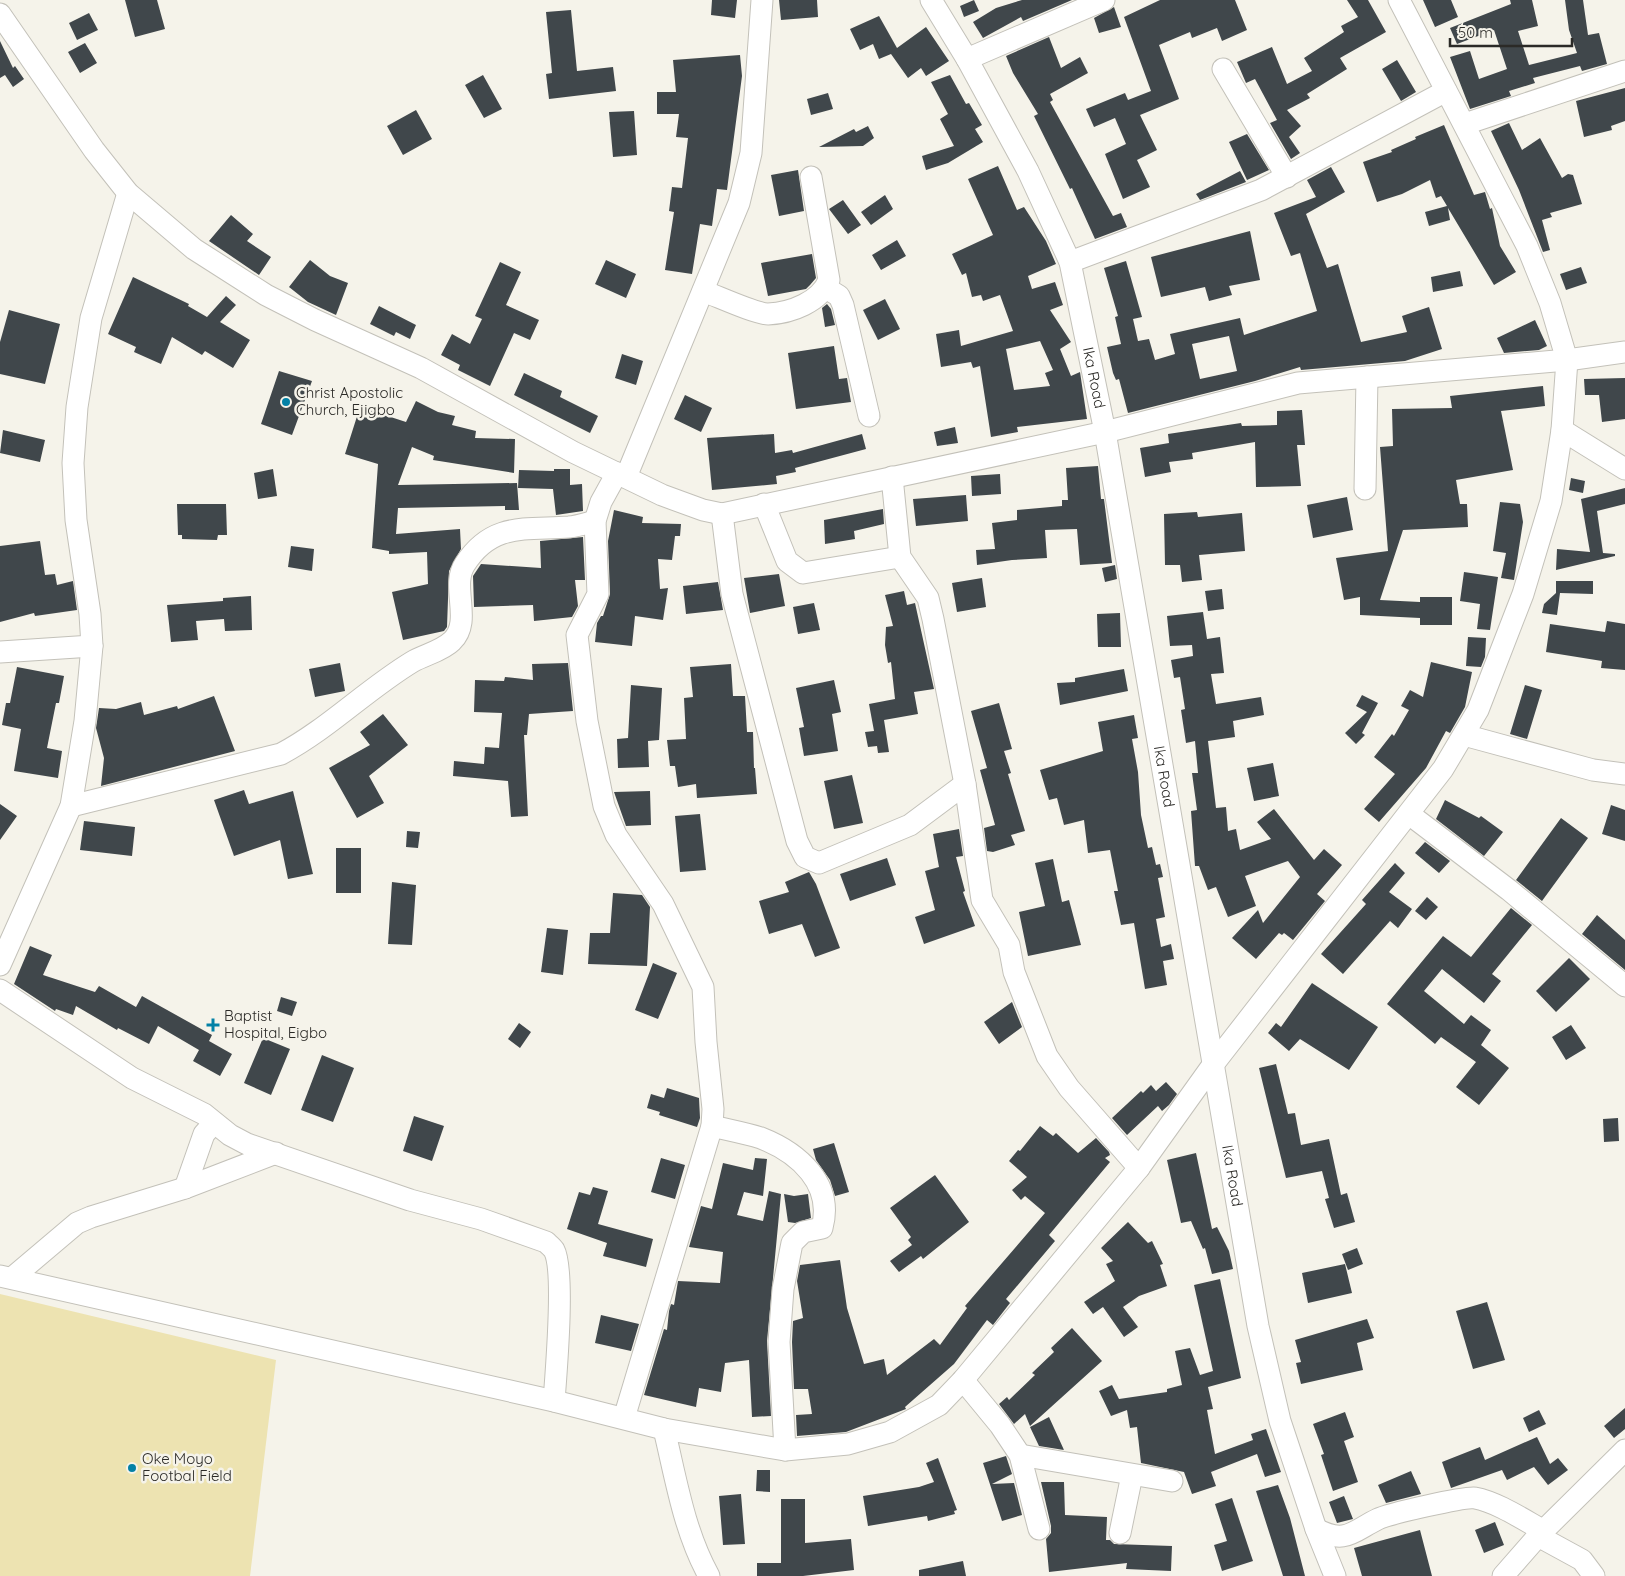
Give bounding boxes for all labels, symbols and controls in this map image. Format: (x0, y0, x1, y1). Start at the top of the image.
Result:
scale bar (1450, 15, 1572, 47)
text: 50 m (1458, 23, 1493, 42)
street label: Ika Road (1079, 345, 1110, 410)
place label: Christ Apostolic Church, Ejigbo (296, 383, 403, 419)
marker: Christ Apostolic Church, Ejigbo (280, 396, 292, 408)
street label: Ika Road (1150, 744, 1179, 809)
place label: Baptist Hospital, Eigbo (224, 1006, 327, 1042)
marker: Baptist Hospital, Eigbo (206, 1018, 220, 1032)
street label: Ika Road (1218, 1143, 1247, 1208)
place label: Oke Moyo Footbal Field (142, 1449, 232, 1485)
marker: Oke Moyo Footbal Field (126, 1462, 138, 1474)

